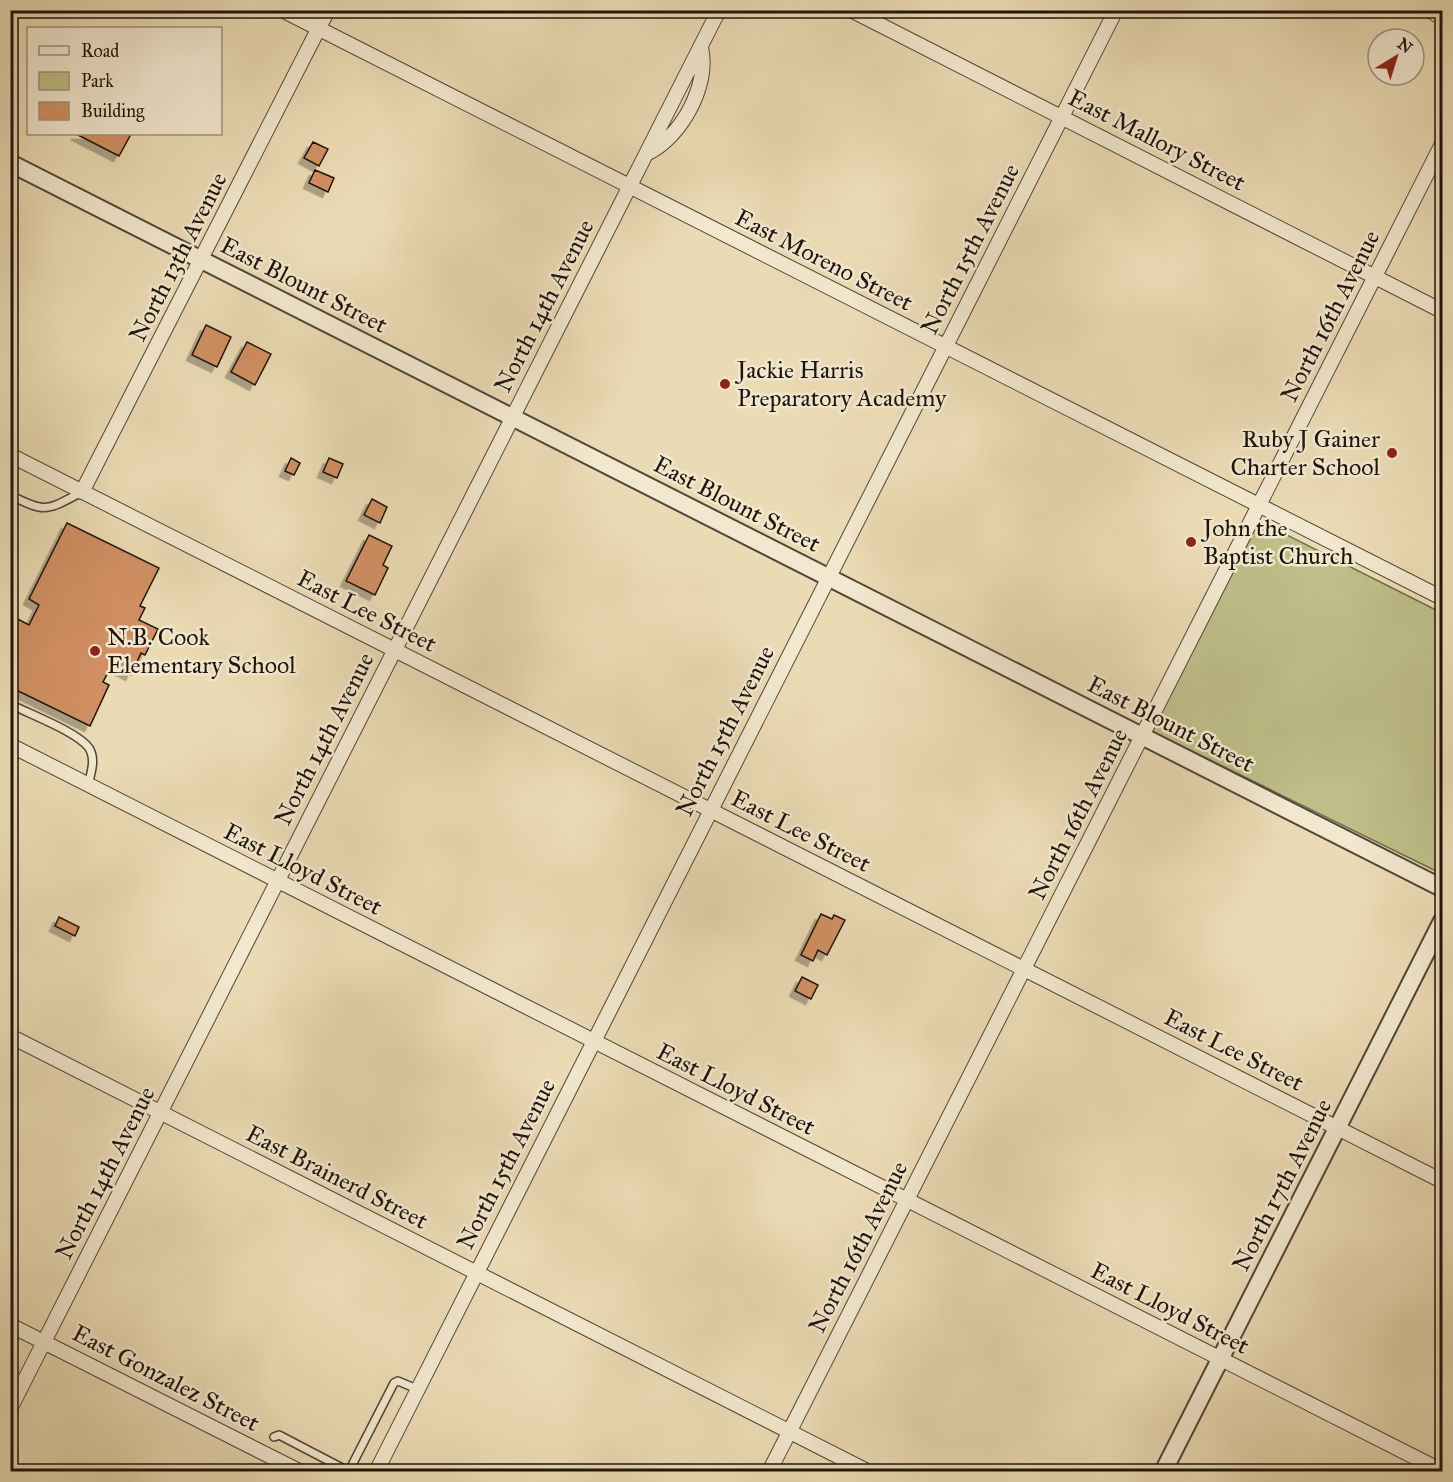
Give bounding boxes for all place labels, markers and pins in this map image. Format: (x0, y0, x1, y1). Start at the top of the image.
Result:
place label: Jackie Harris Preparatory Academy (734, 355, 947, 413)
marker: Jackie Harris Preparatory Academy (718, 377, 732, 391)
place label: Ruby J Gainer Charter School (1230, 424, 1380, 482)
marker: Ruby J Gainer Charter School (1385, 446, 1399, 460)
place label: John the Baptist Church (1200, 513, 1353, 571)
marker: John the Baptist Church (1184, 535, 1198, 549)
place label: N.B. Cook Elementary School (107, 622, 296, 680)
marker: N.B. Cook Elementary School (88, 644, 102, 658)

